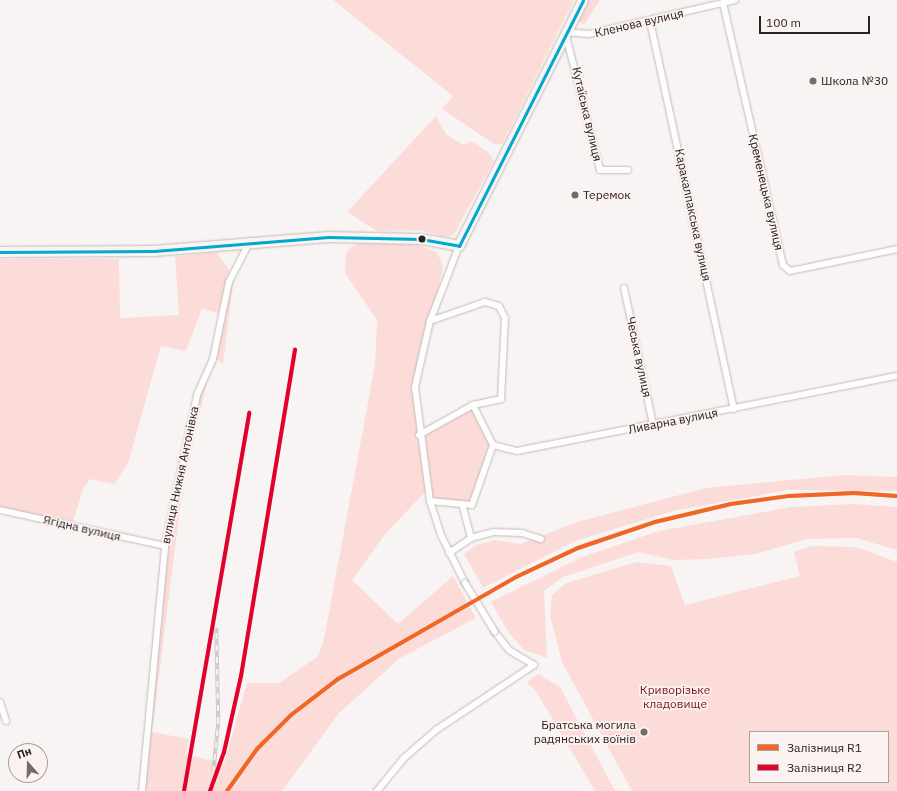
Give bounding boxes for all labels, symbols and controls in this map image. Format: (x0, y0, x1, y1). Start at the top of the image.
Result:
street label: Кленова вулиця (593, 6, 685, 40)
scale bar (761, 8, 872, 34)
text: 100 m (766, 15, 801, 30)
street label: Кутаїська вулиця (569, 65, 605, 163)
place label: Школа №30 (821, 74, 888, 88)
marker: Школа №30 (808, 76, 818, 86)
street label: Кременецька вулиця (746, 132, 786, 252)
street label: Каракалпакська вулиця (672, 147, 714, 283)
place label: Теремок (583, 188, 631, 202)
marker: Теремок (570, 190, 580, 200)
unlabelled marker (417, 234, 427, 244)
street label: Чеська вулиця (623, 315, 655, 399)
street label: вулиця Нижня Антонівка (158, 405, 202, 545)
street label: Ливарна вулиця (627, 405, 719, 437)
street label: Ягідна вулиця (42, 512, 122, 544)
park label: Криворізьке кладовище (640, 683, 710, 711)
place label: Братська могила радянських воїнів (534, 718, 636, 746)
marker: Братська могила радянських воїнів (639, 727, 649, 737)
legend (749, 731, 889, 783)
text: Залізниця R1 (787, 740, 862, 755)
north arrow (8, 743, 48, 783)
text: Пн (15, 744, 33, 762)
text: Залізниця R2 (787, 760, 862, 775)

